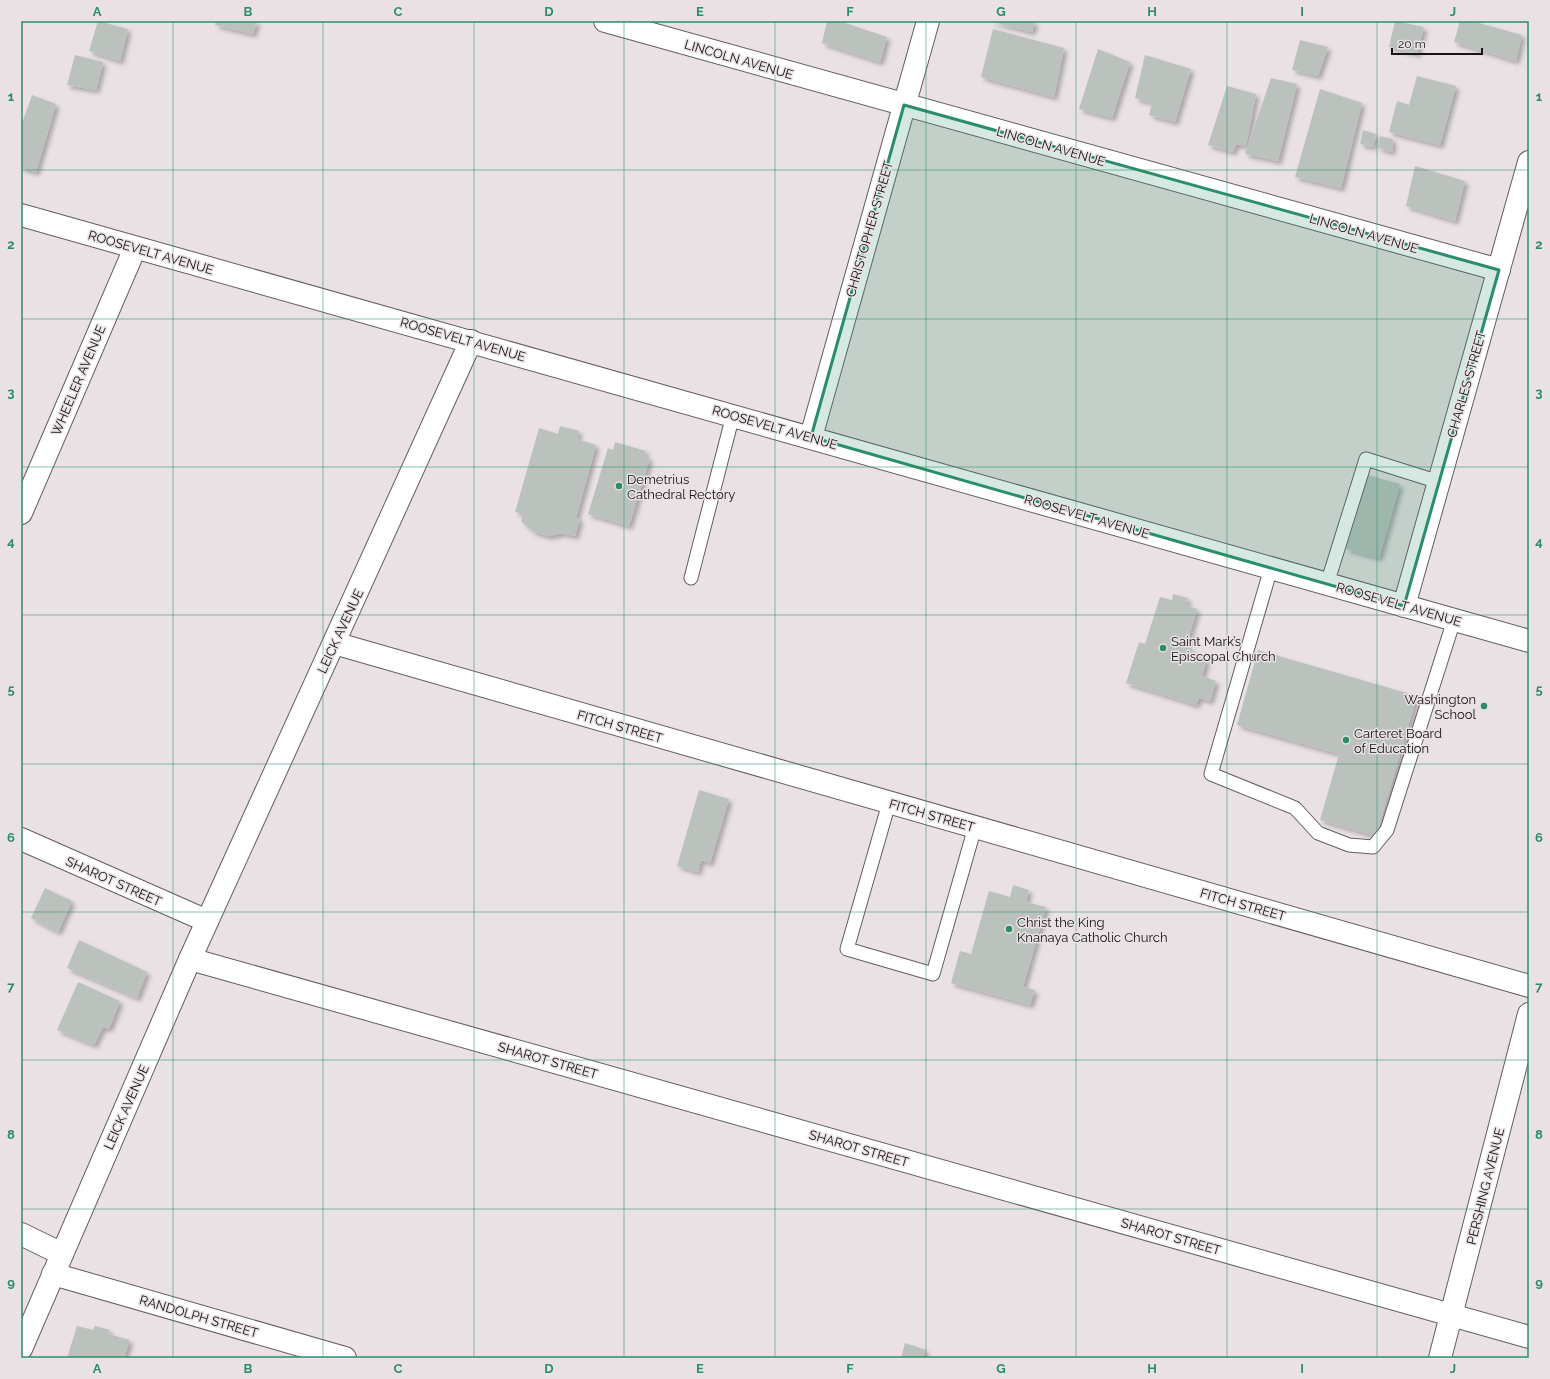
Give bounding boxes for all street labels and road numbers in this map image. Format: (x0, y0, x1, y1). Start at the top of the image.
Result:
street label: LINCOLN AVENUE (683, 37, 795, 82)
street label: LINCOLN AVENUE (995, 124, 1107, 169)
street label: CHRISTOPHER STREET (843, 159, 896, 299)
street label: LINCOLN AVENUE (1308, 211, 1420, 256)
street label: ROOSEVELT AVENUE (86, 227, 215, 278)
street label: ROOSEVELT AVENUE (398, 314, 527, 365)
street label: WHEELER AVENUE (48, 323, 109, 438)
street label: CHARLES STREET (1444, 329, 1489, 439)
street label: ROOSEVELT AVENUE (710, 402, 839, 453)
street label: ROOSEVELT AVENUE (1022, 491, 1151, 542)
street label: ROOSEVELT AVENUE (1334, 579, 1463, 630)
street label: LEICK AVENUE (314, 587, 367, 676)
street label: FITCH STREET (575, 707, 664, 746)
street label: FITCH STREET (887, 796, 976, 835)
street label: SHAROT STREET (64, 854, 164, 909)
street label: FITCH STREET (1198, 885, 1287, 924)
street label: SHAROT STREET (496, 1039, 600, 1082)
street label: LEICK AVENUE (101, 1062, 152, 1152)
street label: PERSHING AVENUE (1464, 1126, 1507, 1246)
street label: SHAROT STREET (807, 1127, 911, 1170)
street label: SHAROT STREET (1119, 1215, 1223, 1258)
street label: RANDOLPH STREET (138, 1292, 260, 1341)

